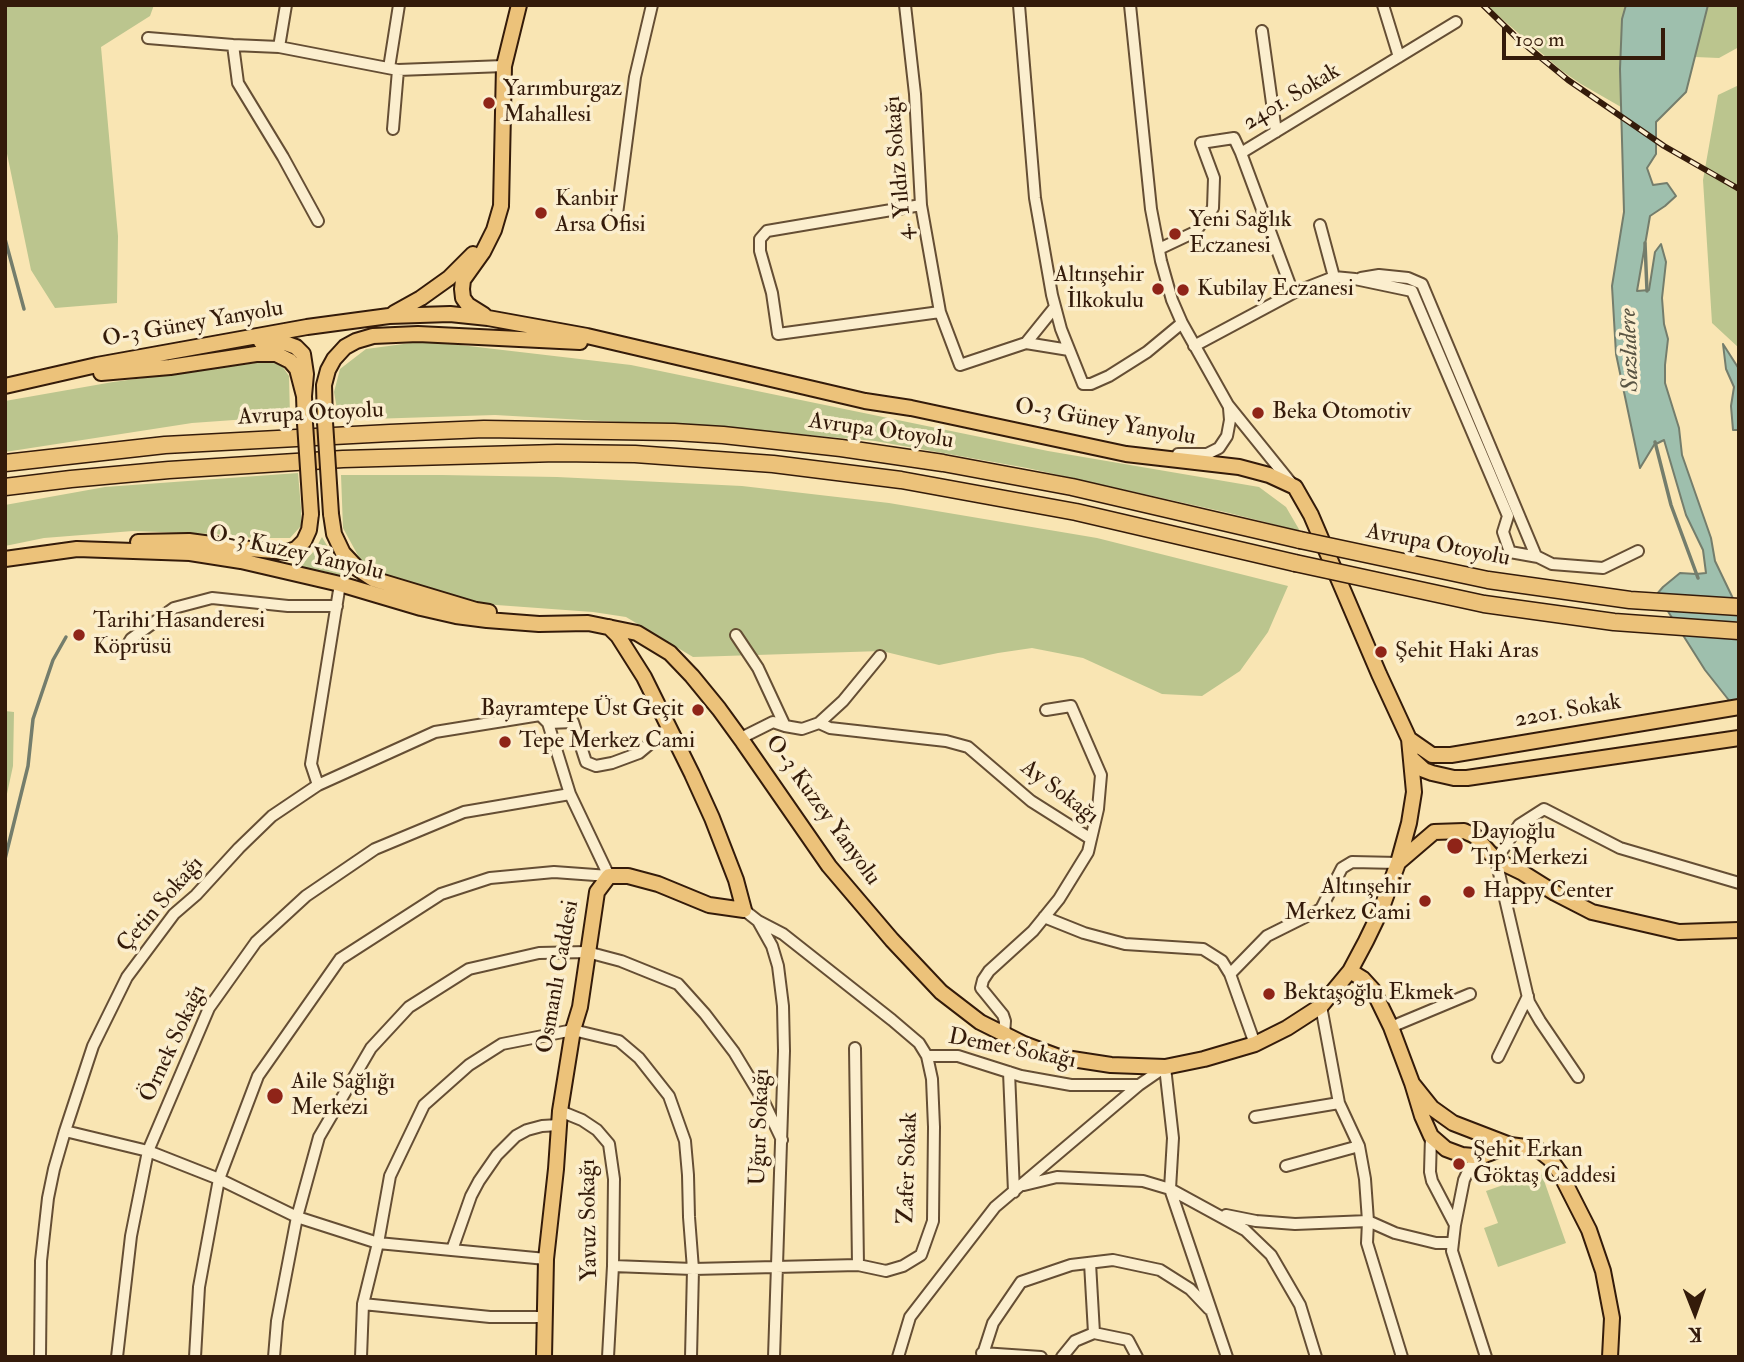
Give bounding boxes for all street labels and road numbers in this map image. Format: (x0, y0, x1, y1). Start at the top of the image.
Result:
street label: 2401. Sokak (1238, 58, 1346, 138)
street label: 4. Yıldız Sokağı (880, 95, 920, 241)
street label: O-3 Güney Yanyolu (100, 296, 286, 354)
street label: O-3 Güney Yanyolu (1012, 394, 1198, 452)
street label: Avrupa Otoyolu (237, 397, 385, 433)
street label: Avrupa Otoyolu (807, 408, 955, 456)
street label: Avrupa Otoyolu (1364, 519, 1512, 573)
street label: O-3 Kuzey Yanyolu (206, 520, 386, 588)
street label: 2201. Sokak (1513, 689, 1623, 735)
street label: O-3 Kuzey Yanyolu (758, 731, 886, 891)
street label: Ay Sokağı (1015, 755, 1103, 831)
street label: Çetin Sokağı (112, 851, 210, 959)
street label: Osmanlı Caddesi (532, 898, 586, 1056)
street label: Örnek Sokağı (135, 981, 213, 1107)
street label: Demet Sokağı (946, 1024, 1078, 1076)
street label: Uğur Sokağı (745, 1068, 777, 1186)
street label: Zafer Sokak (893, 1111, 925, 1225)
street label: Yavuz Sokağı (575, 1159, 605, 1281)

